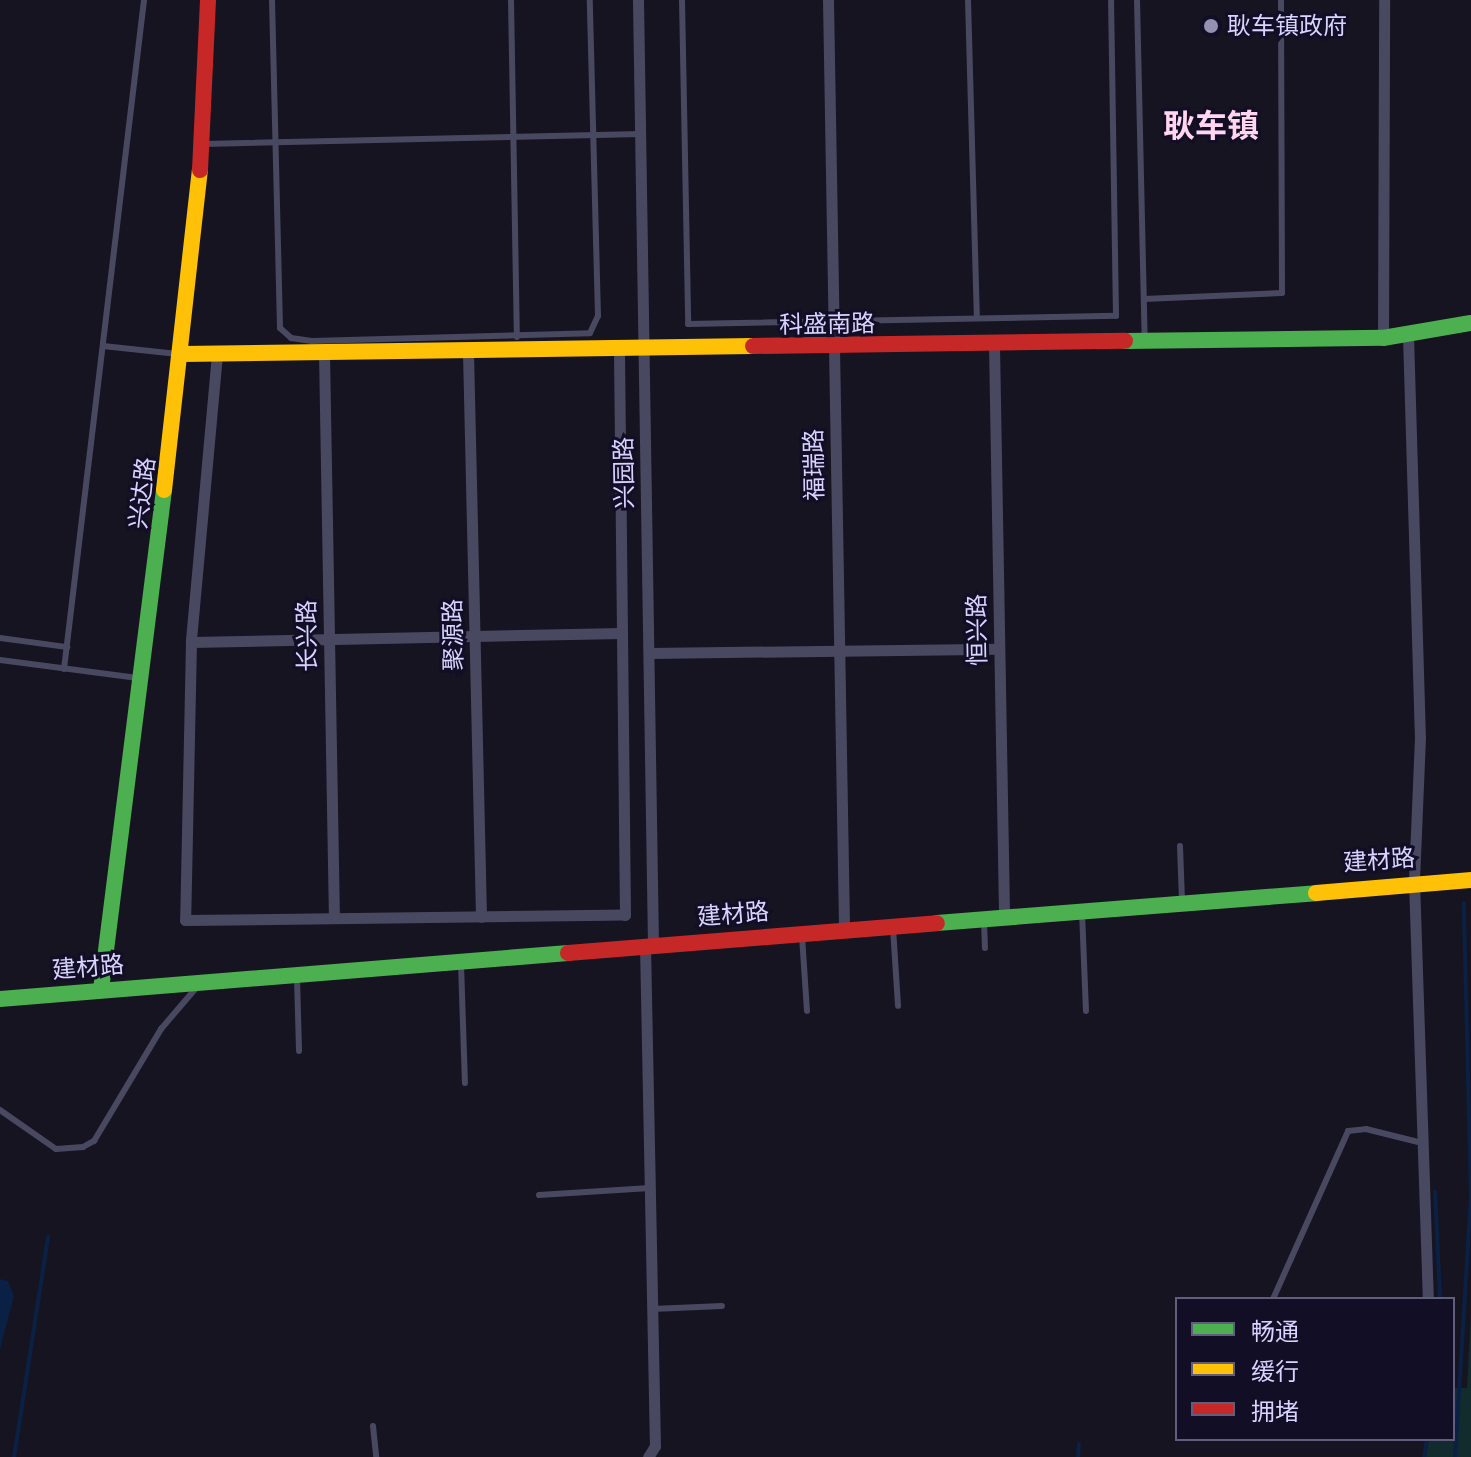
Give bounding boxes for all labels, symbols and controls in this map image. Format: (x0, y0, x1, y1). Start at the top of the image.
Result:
place label: 耿车镇政府 (1227, 12, 1347, 40)
marker: 耿车镇政府 (1202, 17, 1220, 35)
district label: 耿车镇 (1163, 107, 1259, 145)
street label: 科盛南路 (779, 309, 875, 339)
street label: 福瑞路 (799, 429, 829, 501)
street label: 兴园路 (609, 437, 639, 509)
street label: 兴达路 (123, 456, 161, 530)
street label: 恒兴路 (962, 594, 992, 666)
street label: 聚源路 (438, 599, 468, 671)
street label: 长兴路 (292, 600, 322, 672)
street label: 建材路 (1342, 843, 1416, 877)
street label: 建材路 (696, 897, 770, 931)
street label: 建材路 (51, 950, 125, 984)
legend (1175, 1297, 1455, 1441)
text: 畅通 (1251, 1318, 1299, 1345)
text: 缓行 (1251, 1358, 1299, 1385)
text: 拥堵 (1251, 1398, 1299, 1425)

